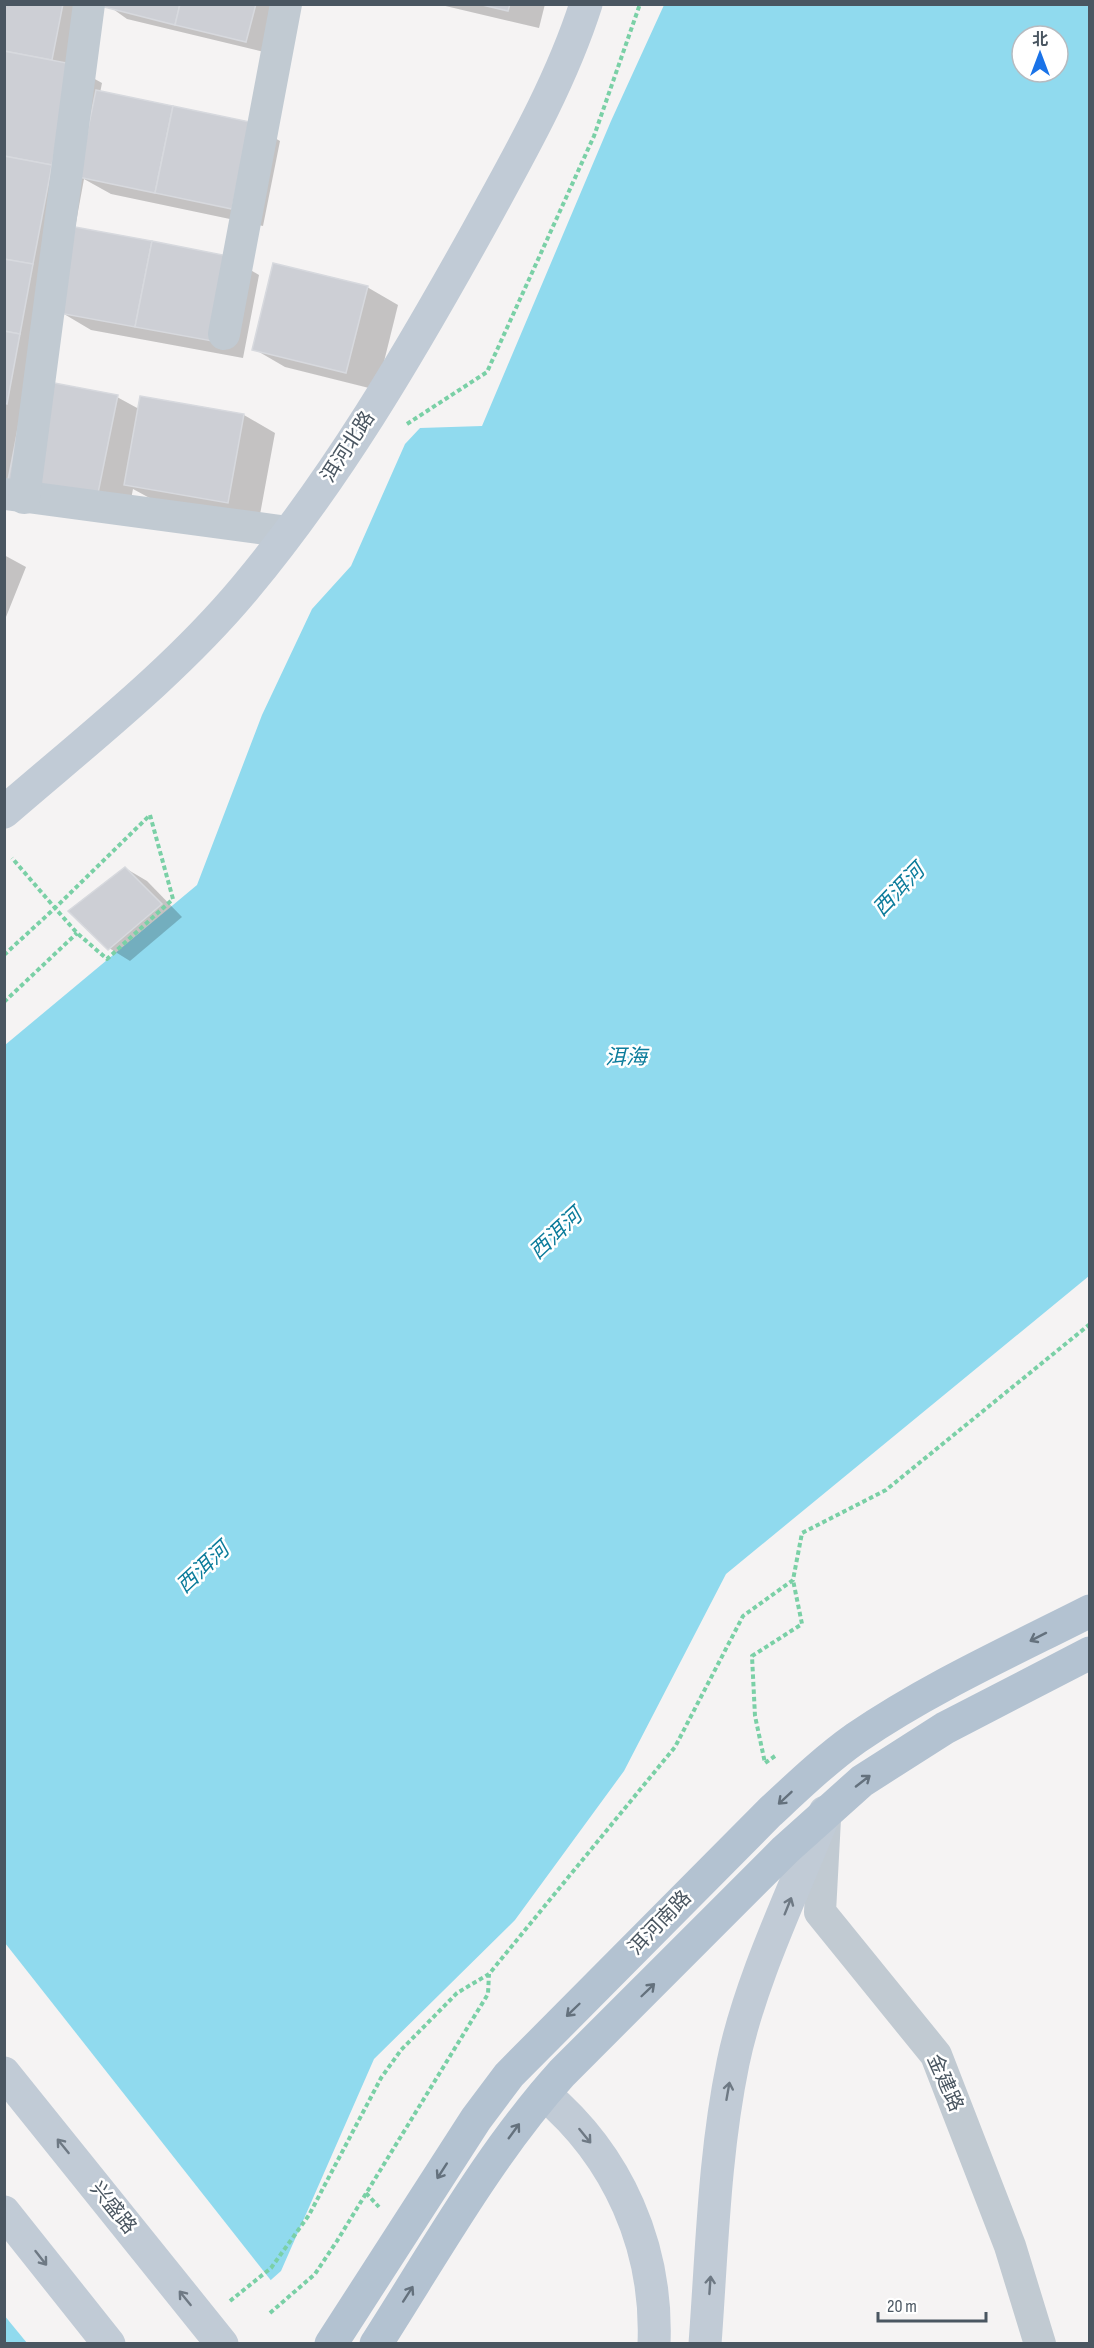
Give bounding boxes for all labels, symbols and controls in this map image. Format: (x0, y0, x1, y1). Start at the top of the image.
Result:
north arrow (1010, 24, 1070, 84)
text: 北 (1032, 31, 1048, 50)
street label: 洱河北路 (316, 407, 380, 487)
water label: 西洱河 (868, 856, 933, 921)
water label: 洱海 (605, 1045, 650, 1070)
water label: 西洱河 (524, 1201, 590, 1265)
water label: 西洱河 (171, 1535, 237, 1599)
one-way arrow (1029, 1632, 1047, 1644)
one-way arrow (855, 1774, 871, 1787)
one-way arrow (778, 1790, 793, 1805)
street label: 洱河南路 (624, 1886, 696, 1960)
one-way arrow (783, 1897, 794, 1916)
one-way arrow (641, 1982, 656, 1997)
one-way arrow (566, 2003, 581, 2017)
street label: 金建路 (922, 2051, 968, 2115)
one-way arrow (723, 2082, 734, 2102)
one-way arrow (508, 2123, 520, 2139)
one-way arrow (578, 2127, 591, 2143)
one-way arrow (57, 2138, 70, 2154)
one-way arrow (436, 2162, 448, 2179)
street label: 兴盛路 (85, 2177, 141, 2239)
one-way arrow (34, 2249, 47, 2265)
one-way arrow (705, 2276, 716, 2296)
scale bar (878, 2285, 986, 2323)
one-way arrow (402, 2286, 414, 2303)
one-way arrow (179, 2290, 192, 2306)
text: 20 m (887, 2296, 917, 2317)

